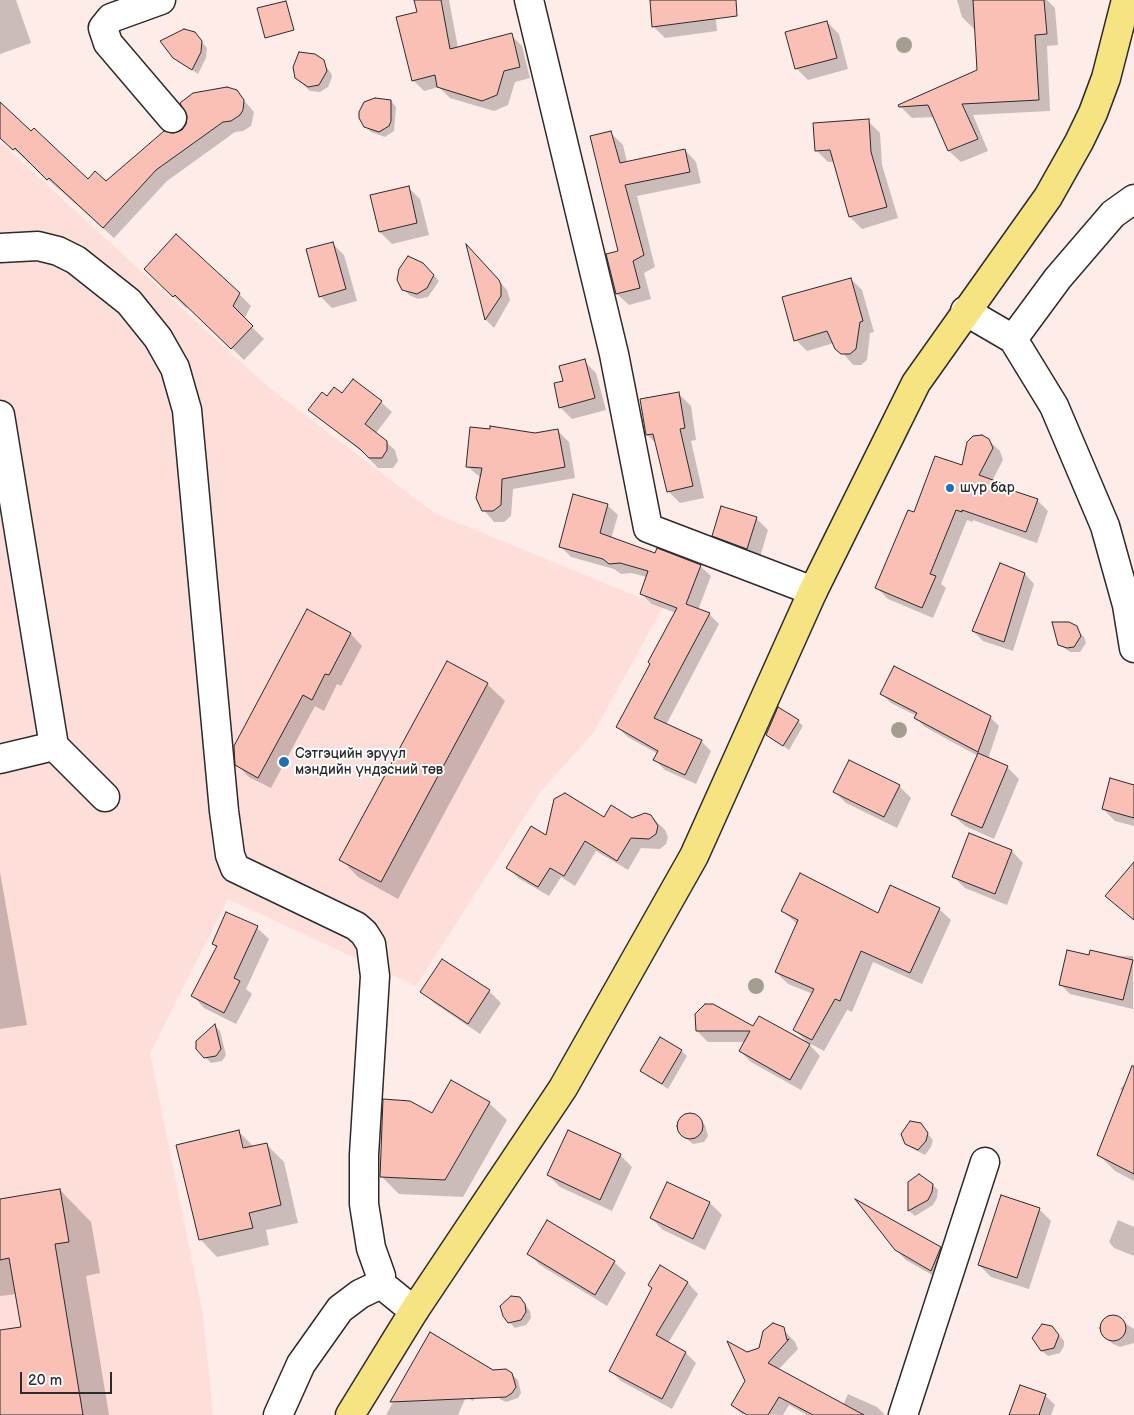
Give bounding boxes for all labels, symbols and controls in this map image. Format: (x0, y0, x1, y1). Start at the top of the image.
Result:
place label: шүр бар (960, 480, 1015, 496)
marker: шүр бар (944, 482, 956, 494)
place label: Сэтгэцийн эрүүл мэндийн үндэсний төв (295, 746, 443, 779)
marker: Сэтгэцийн эрүүл мэндийн үндэсний төв (277, 755, 291, 769)
scale bar (22, 1362, 115, 1394)
text: 20 m (28, 1371, 62, 1390)

